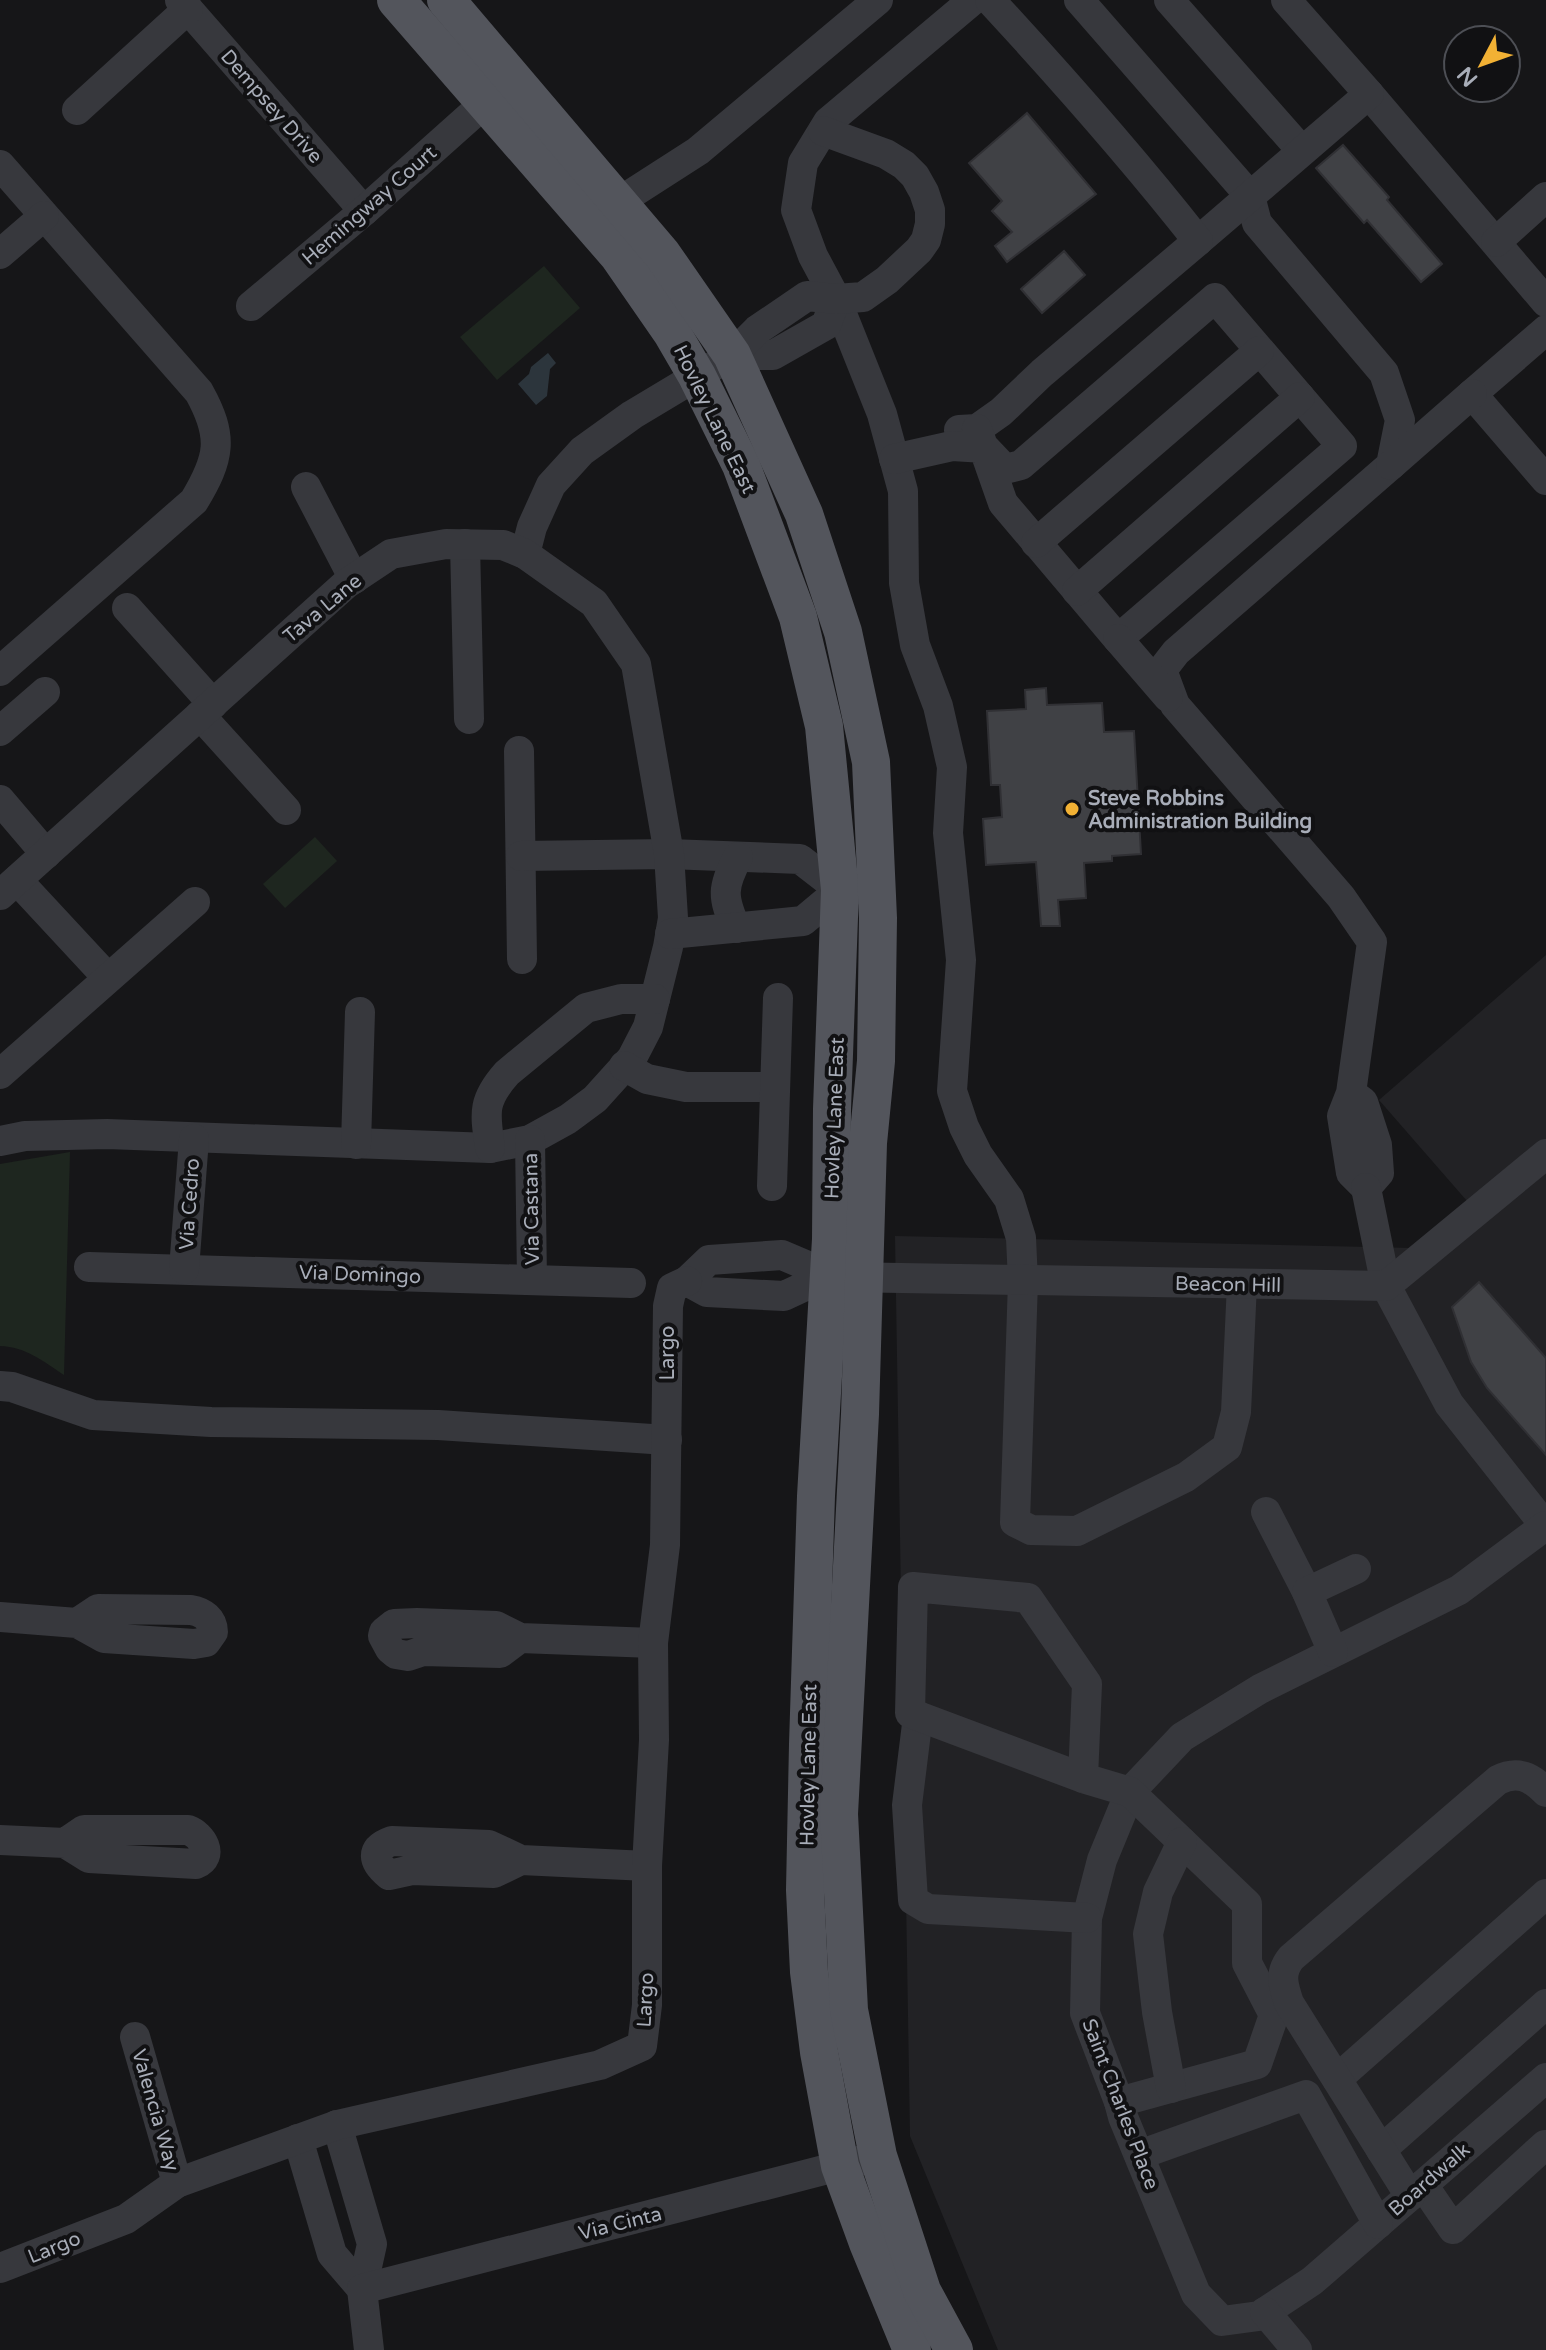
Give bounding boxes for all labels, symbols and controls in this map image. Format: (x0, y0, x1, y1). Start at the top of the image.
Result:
north arrow (1442, 24, 1522, 104)
street label: Dempsey Drive (215, 45, 327, 168)
text: N (1452, 61, 1483, 92)
street label: Hemingway Court (298, 141, 442, 271)
street label: Hovley Lane East (668, 341, 761, 498)
street label: Tava Lane (279, 569, 367, 648)
place label: Steve Robbins Administration Building (1088, 787, 1312, 834)
marker: Steve Robbins Administration Building (1063, 800, 1081, 818)
street label: Hovley Lane East (820, 1036, 850, 1199)
street label: Via Castana (519, 1153, 545, 1265)
street label: Via Cedro (175, 1157, 205, 1251)
street label: Via Domingo (298, 1261, 421, 1289)
street label: Beacon Hill (1175, 1272, 1281, 1298)
street label: Largo (656, 1326, 680, 1380)
street label: Hovley Lane East (796, 1683, 822, 1846)
street label: Largo (633, 1972, 659, 2028)
street label: Saint Charles Place (1076, 2016, 1164, 2193)
street label: Valencia Way (126, 2046, 184, 2174)
street label: Boardwalk (1384, 2138, 1475, 2222)
street label: Via Cinta (576, 2202, 664, 2246)
street label: Largo (24, 2227, 84, 2269)

